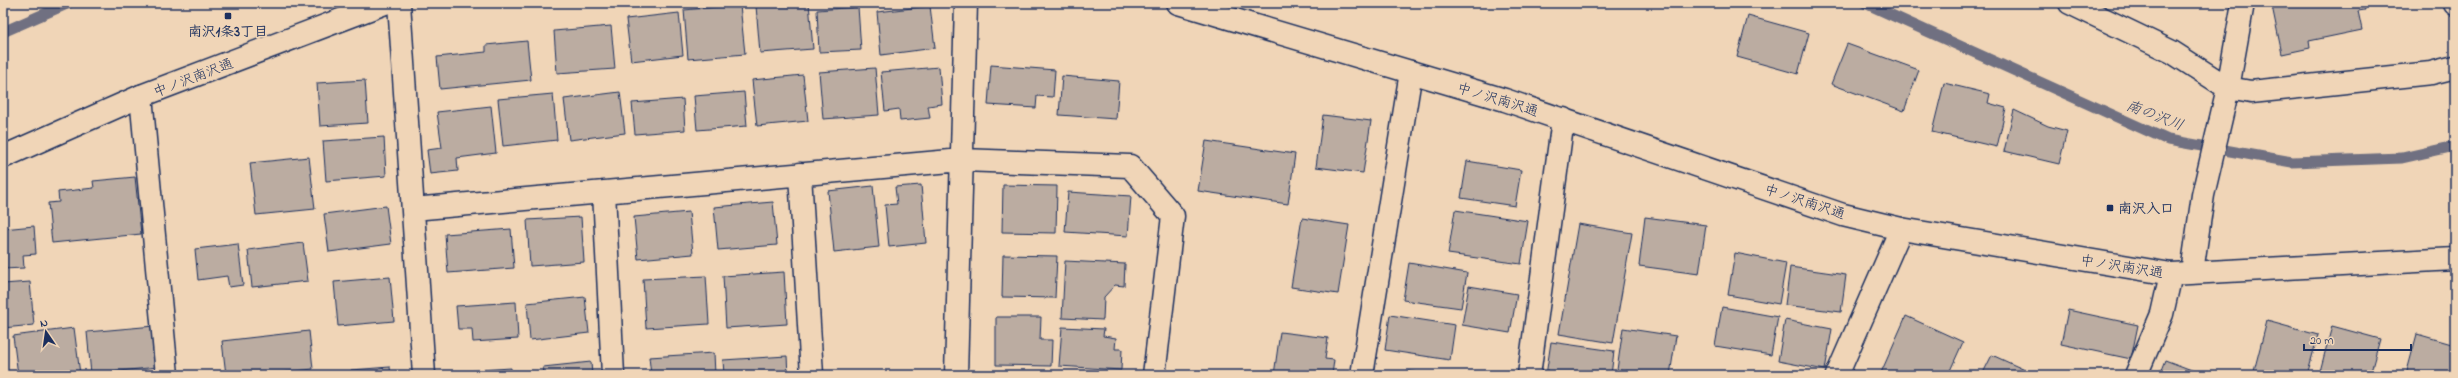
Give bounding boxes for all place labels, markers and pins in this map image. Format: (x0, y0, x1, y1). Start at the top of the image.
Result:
marker: 南沢1条3丁目 (223, 11, 233, 21)
place label: 南沢1条3丁目 (188, 22, 268, 43)
place label: 南沢入口 (2118, 199, 2174, 220)
marker: 南沢入口 (2105, 203, 2115, 213)

